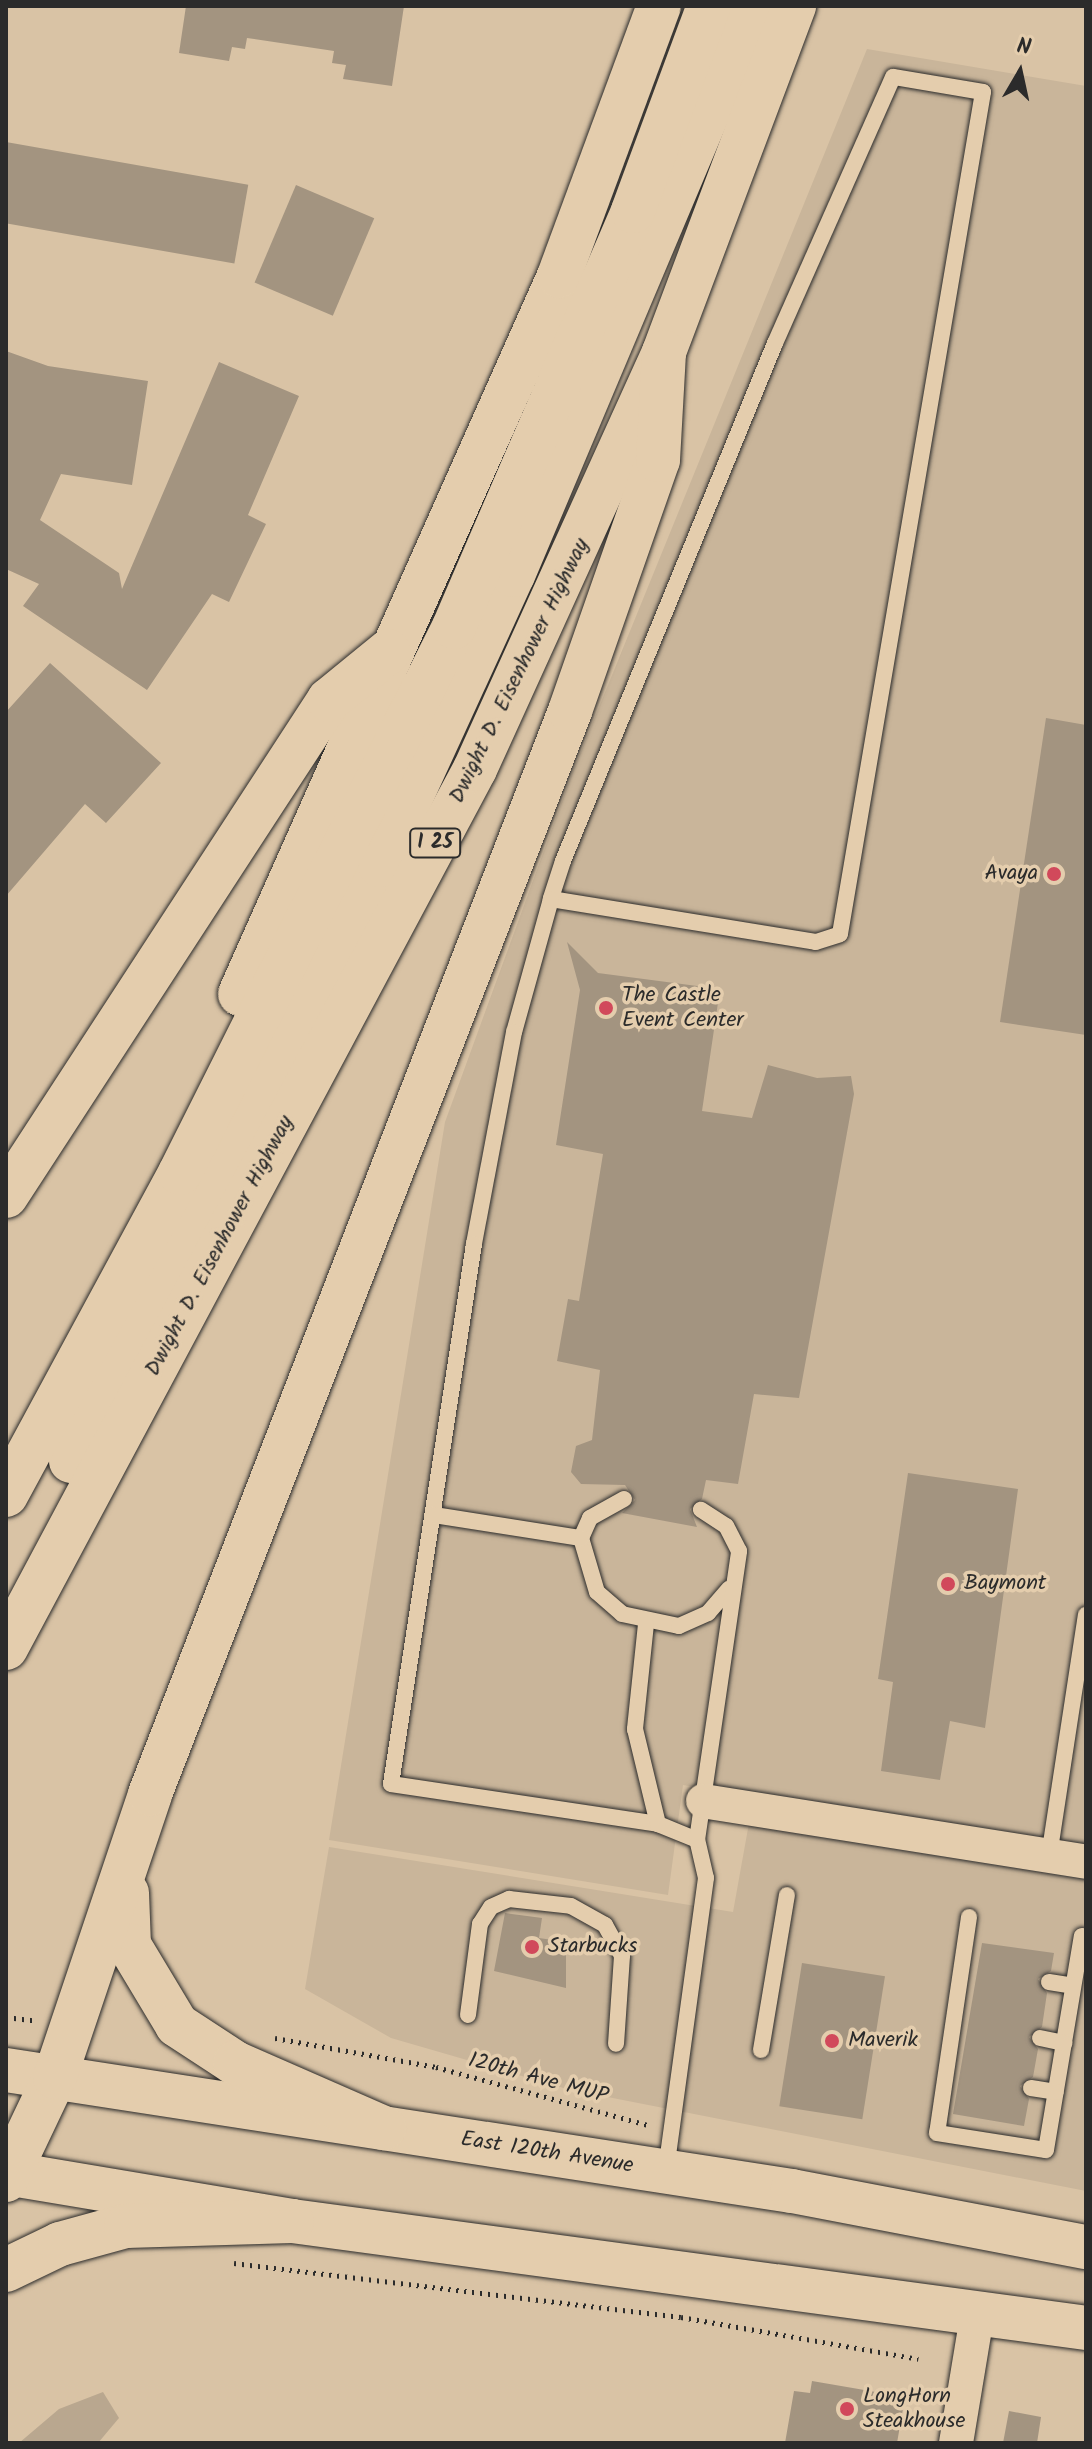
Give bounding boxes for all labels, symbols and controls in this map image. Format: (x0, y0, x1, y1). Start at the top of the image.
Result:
text: N (1014, 29, 1033, 66)
north arrow (980, 32, 1060, 112)
street label: Dwight D. Eisenhower Highway (444, 534, 596, 808)
road number: I 25 (409, 827, 461, 859)
place label: Avaya (984, 861, 1038, 887)
marker: Avaya (1045, 865, 1063, 883)
place label: The Castle Event Center (622, 982, 744, 1034)
marker: The Castle Event Center (597, 999, 615, 1017)
street label: Dwight D. Eisenhower Highway (140, 1111, 300, 1381)
place label: Baymont (964, 1571, 1046, 1597)
marker: Baymont (939, 1575, 957, 1593)
place label: Starbucks (548, 1934, 637, 1960)
marker: Starbucks (523, 1938, 541, 1956)
place label: Maverik (848, 2028, 918, 2054)
marker: Maverik (823, 2032, 841, 2050)
street label: 120th Ave MUP (465, 2048, 611, 2110)
street label: East 120th Avenue (459, 2126, 635, 2180)
place label: LongHorn Steakhouse (863, 2383, 965, 2434)
marker: LongHorn Steakhouse (838, 2400, 856, 2418)

